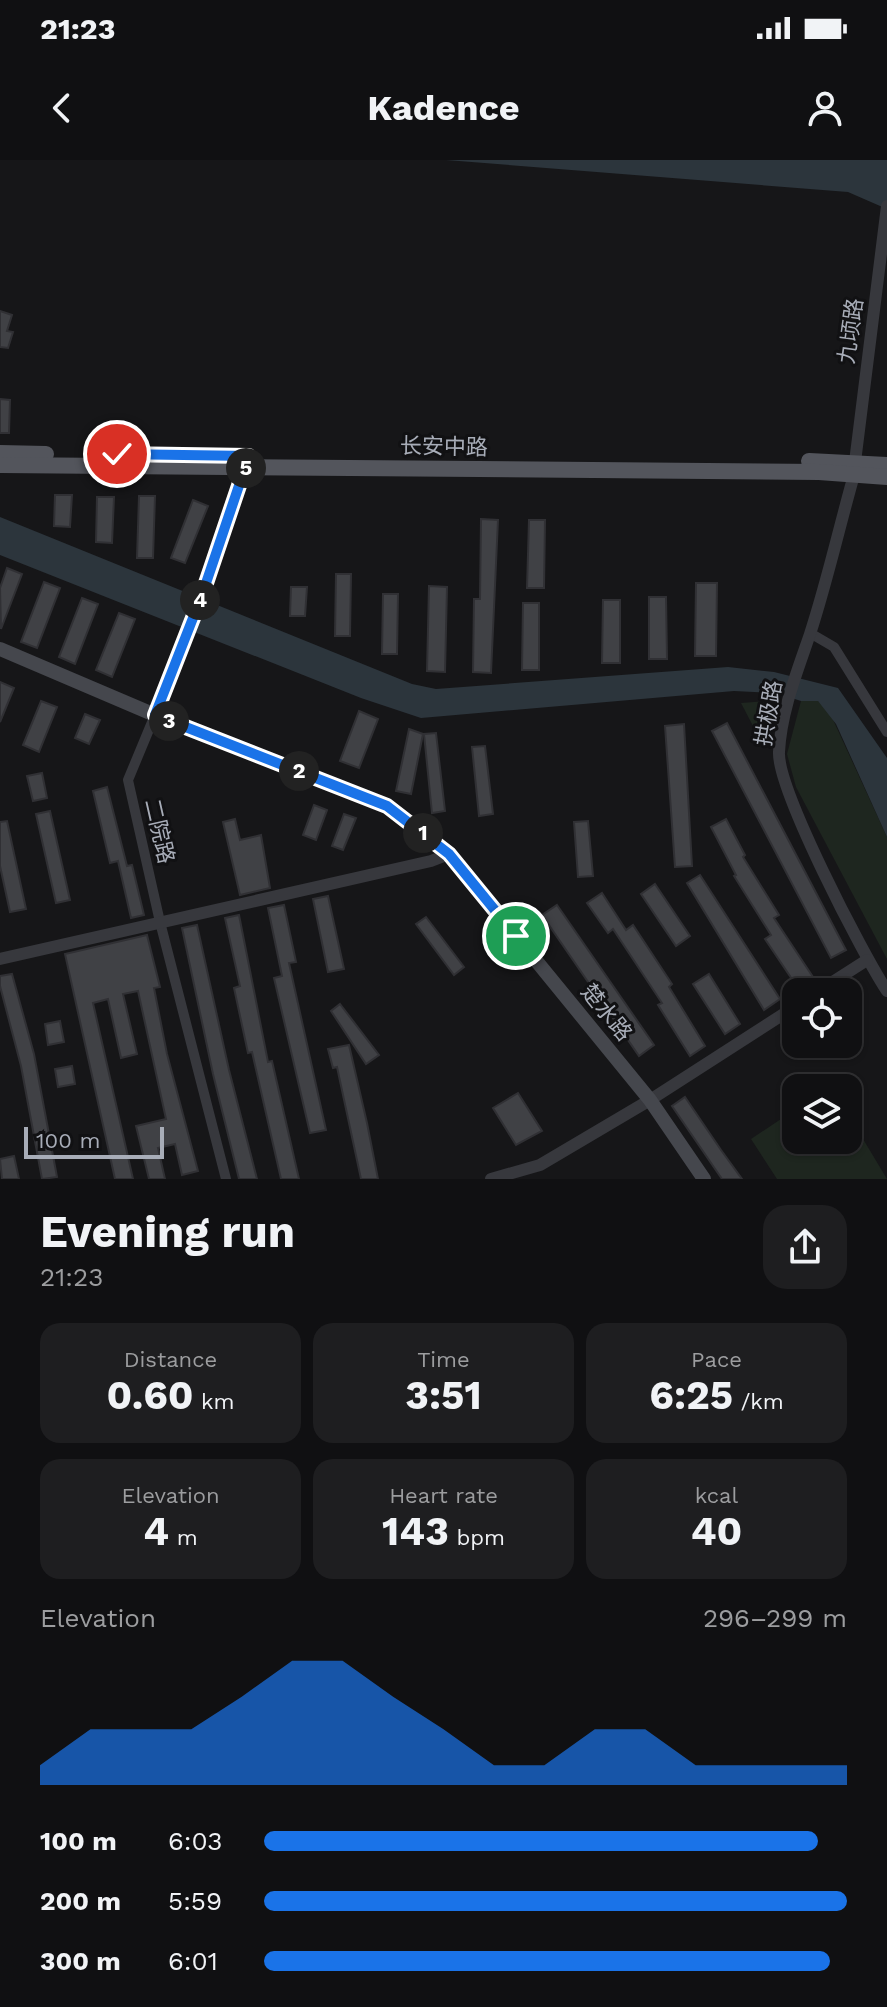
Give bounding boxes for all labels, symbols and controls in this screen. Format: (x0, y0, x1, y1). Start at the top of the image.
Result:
text: 21:23 (40, 11, 116, 46)
icon: back (40, 86, 84, 130)
icon: person (803, 86, 847, 130)
text: Kadence (367, 87, 520, 129)
street label: 九顷路 (834, 297, 867, 365)
pin (83, 420, 151, 488)
icon: check (95, 432, 139, 476)
street label: 长安中路 (400, 433, 488, 460)
pin: 5 (226, 448, 266, 488)
text: 5 (240, 455, 252, 480)
pin: 4 (180, 580, 220, 620)
text: 4 (193, 587, 207, 612)
street label: 拱极路 (750, 678, 787, 748)
pin: 3 (149, 701, 189, 741)
text: 3 (162, 708, 176, 733)
pin: 2 (279, 751, 319, 791)
text: 2 (292, 758, 306, 783)
street label: 二院路 (140, 796, 179, 866)
pin: 1 (403, 813, 443, 853)
text: 1 (418, 820, 428, 845)
pin (482, 902, 550, 970)
icon: arrive (494, 914, 538, 958)
map controls (782, 978, 862, 1154)
button: locate (782, 978, 862, 1058)
street label: 楚水路 (576, 979, 637, 1046)
button: layers (782, 1074, 862, 1154)
scale bar (24, 1123, 164, 1159)
text: 100 m (36, 1128, 100, 1153)
button: share (763, 1205, 847, 1289)
text: Evening run (40, 1206, 295, 1258)
text: 21:23 (40, 1262, 103, 1292)
text: Distance (124, 1347, 217, 1372)
text: Time (417, 1347, 470, 1372)
text: Pace (691, 1347, 742, 1372)
text: 0.60 (106, 1372, 194, 1419)
text: 3:51 (405, 1372, 482, 1419)
text: 6:25 (649, 1372, 733, 1419)
text: km (194, 1389, 235, 1414)
text: /km (733, 1389, 784, 1414)
text: Elevation (121, 1483, 220, 1508)
text: Heart rate (389, 1483, 498, 1508)
text: kcal (695, 1483, 738, 1508)
text: 4 (143, 1508, 169, 1555)
text: 143 (382, 1508, 449, 1555)
text: 40 (691, 1508, 742, 1555)
text: m (169, 1525, 198, 1550)
text: bpm (449, 1525, 505, 1550)
text: Elevation (40, 1603, 156, 1633)
text: 296–299 m (703, 1603, 847, 1633)
text: 100 m (40, 1826, 117, 1856)
text: 6:03 (168, 1826, 222, 1856)
text: 200 m (40, 1886, 121, 1916)
text: 5:59 (168, 1886, 222, 1916)
text: 300 m (40, 1946, 121, 1976)
text: 6:01 (168, 1946, 218, 1976)

